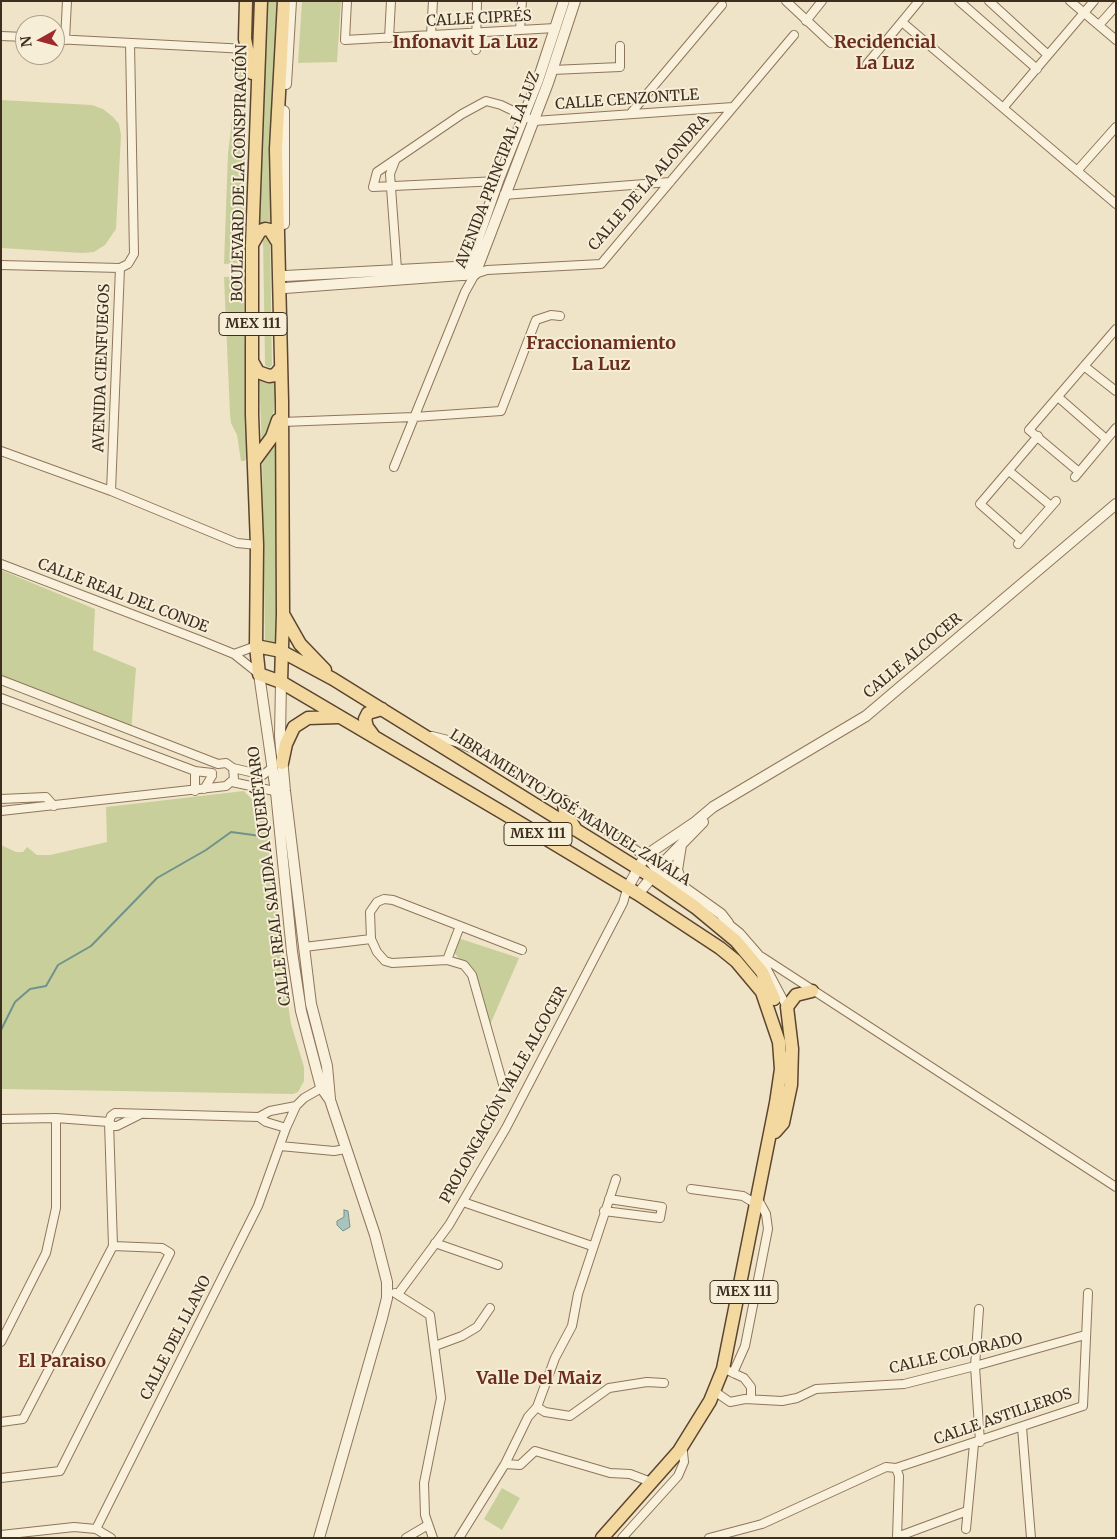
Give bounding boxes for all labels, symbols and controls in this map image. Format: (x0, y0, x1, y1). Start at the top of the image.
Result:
street label: CALLE CIPRÉS (426, 7, 532, 31)
north arrow (15, 15, 65, 65)
district label: Infonavit La Luz (392, 32, 538, 54)
district label: Recidencial La Luz (834, 32, 936, 74)
text: N (16, 35, 36, 48)
street label: BOULEVARD DE LA CONSPIRACIÓN (229, 44, 251, 302)
street label: AVENIDA PRINCIPAL LA LUZ (452, 69, 544, 271)
street label: CALLE CENZONTLE (555, 86, 699, 114)
street label: CALLE DE LA ALONDRA (585, 111, 713, 255)
street label: AVENIDA CIENFUEGOS (90, 283, 114, 453)
road number: MEX 111 (219, 312, 287, 336)
district label: Fraccionamiento La Luz (526, 333, 676, 376)
street label: CALLE REAL DEL CONDE (35, 555, 211, 637)
street label: CALLE ALCOCER (860, 610, 966, 702)
street label: LIBRAMIENTO JOSÉ MANUEL ZAVALA (446, 726, 694, 890)
street label: CALLE REAL SALIDA A QUERÉTARO (245, 745, 295, 1007)
road number: MEX 111 (504, 822, 572, 846)
street label: PROLONGACIÓN VALLE ALCOCER (437, 984, 571, 1206)
street label: CALLE DEL LLANO (137, 1273, 215, 1403)
road number: MEX 111 (710, 1280, 778, 1304)
street label: CALLE COLORADO (888, 1330, 1024, 1378)
district label: El Paraiso (18, 1351, 106, 1373)
district label: Valle Del Maiz (476, 1368, 602, 1390)
street label: CALLE ASTILLEROS (932, 1385, 1074, 1449)

